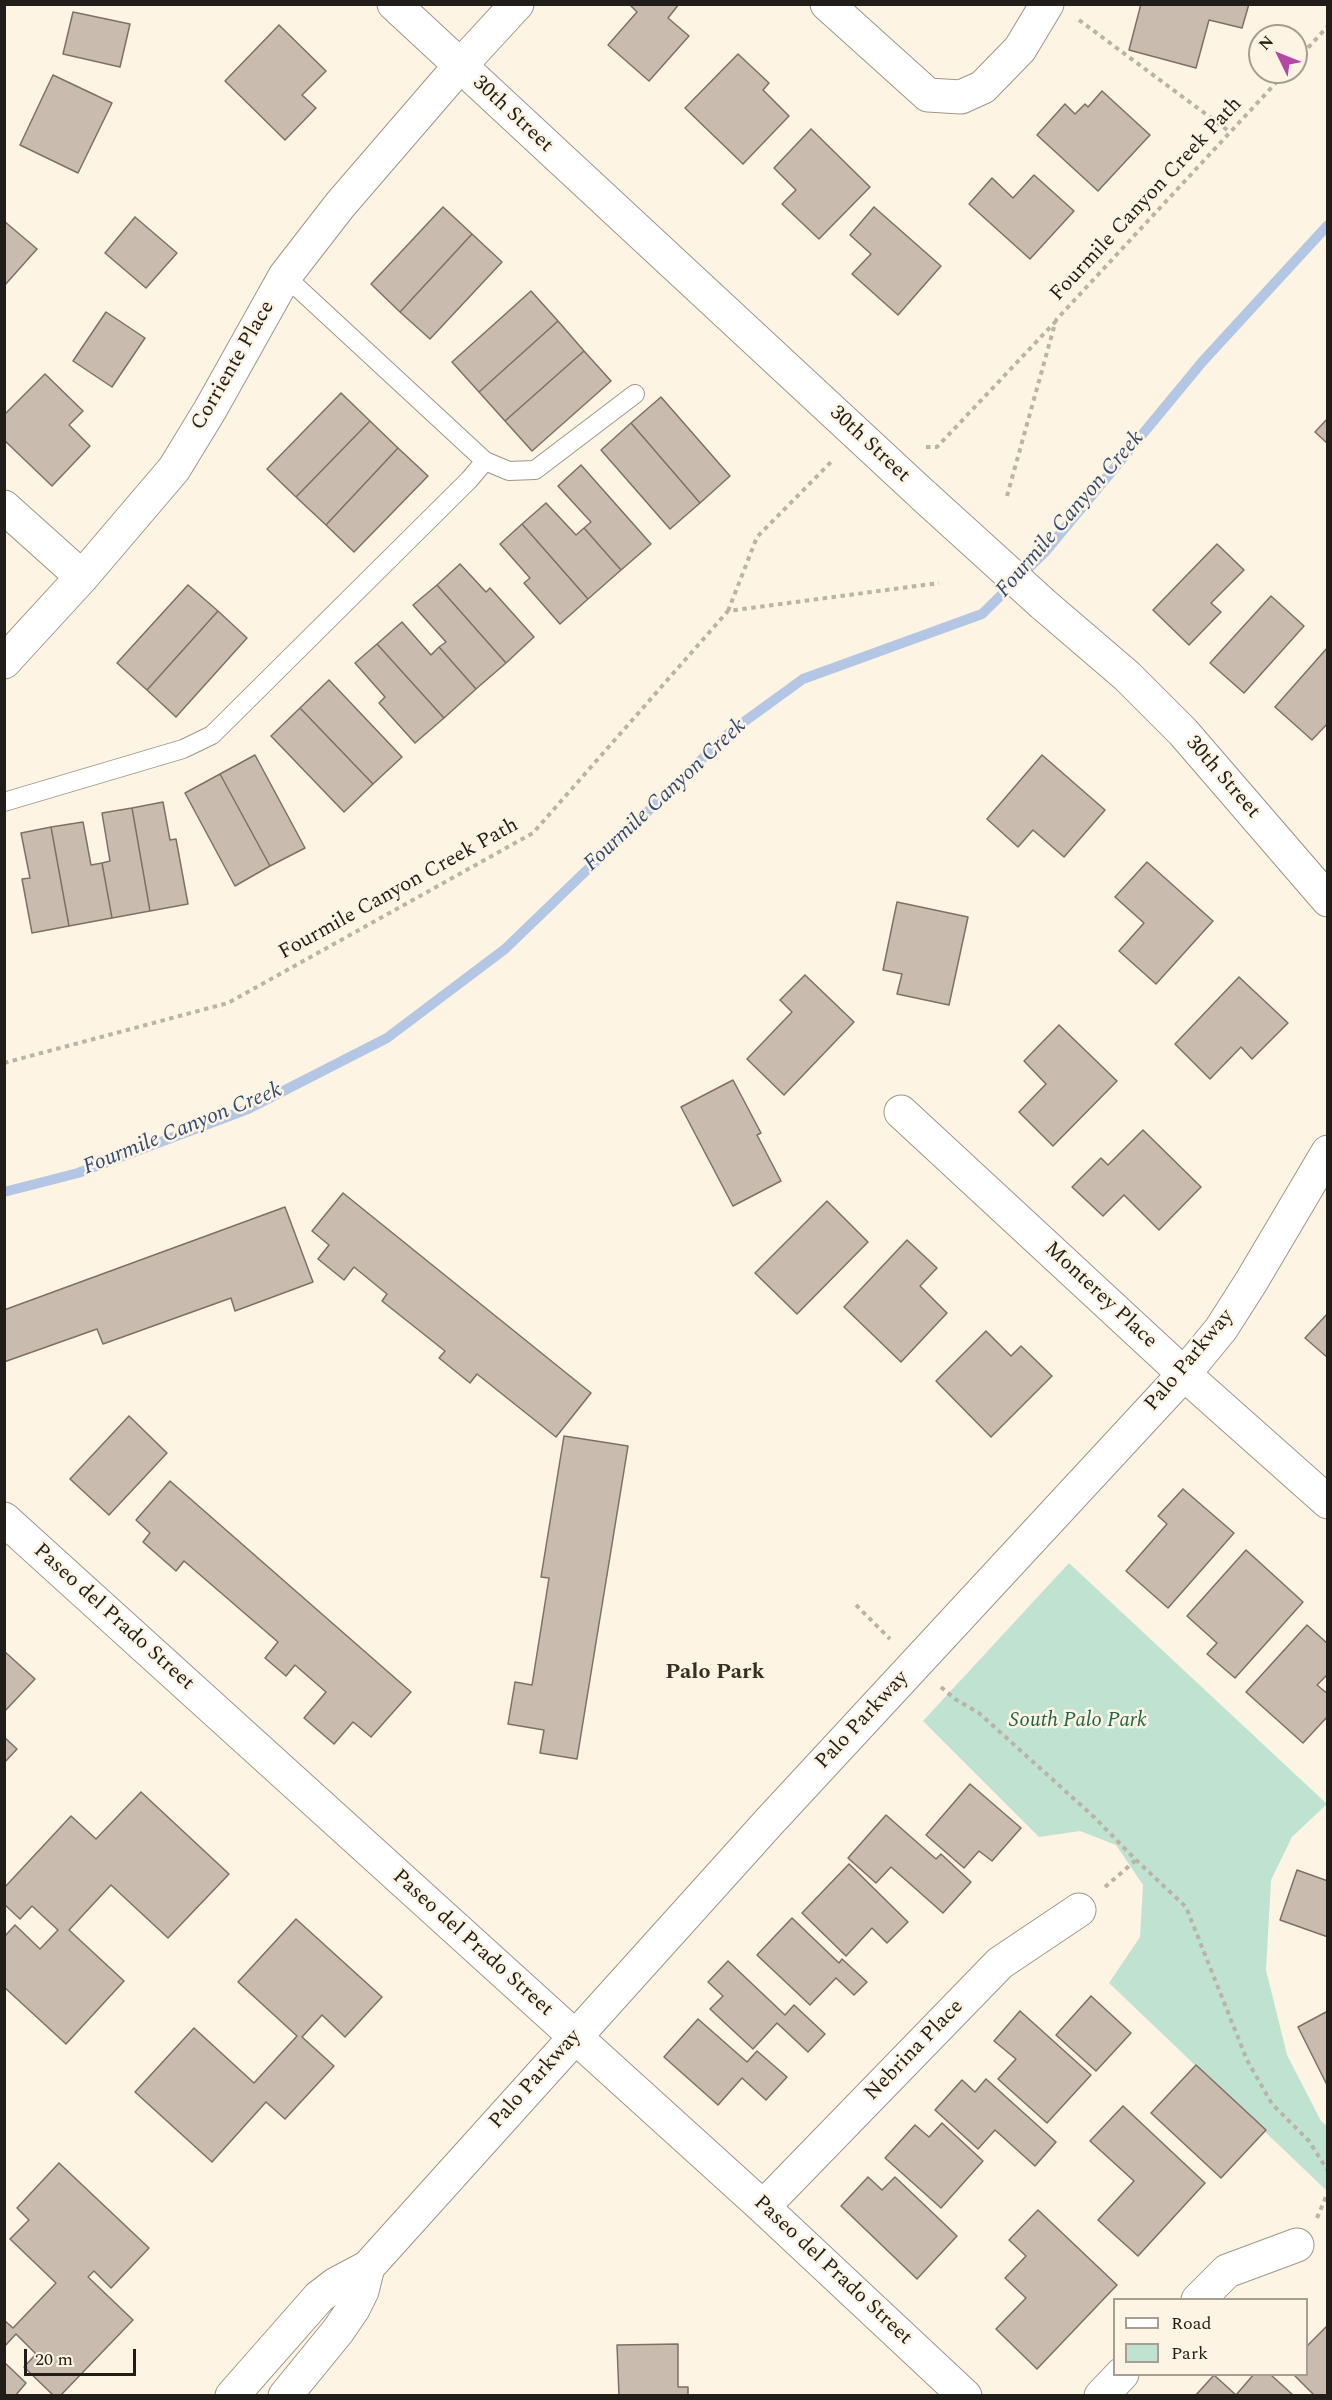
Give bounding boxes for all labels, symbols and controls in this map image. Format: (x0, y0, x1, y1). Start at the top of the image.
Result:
north arrow (1248, 24, 1308, 84)
text: N (1253, 30, 1280, 56)
street label: 30th Street (466, 71, 558, 159)
street label: Fourmile Canyon Creek Path (1046, 93, 1248, 307)
street label: Corriente Place (187, 297, 281, 435)
street label: 30th Street (823, 401, 915, 489)
water label: Fourmile Canyon Creek (991, 426, 1151, 604)
water label: Fourmile Canyon Creek (579, 714, 753, 878)
street label: 30th Street (1179, 732, 1265, 824)
street label: Fourmile Canyon Creek Path (275, 814, 523, 966)
water label: Fourmile Canyon Creek (80, 1078, 286, 1182)
street label: Monterey Place (1038, 1237, 1162, 1355)
street label: Palo Parkway (1140, 1305, 1240, 1417)
street label: Paseo del Prado Street (27, 1539, 199, 1697)
district label: Palo Park (665, 1661, 765, 1687)
street label: Palo Parkway (811, 1667, 915, 1775)
park label: South Palo Park (1009, 1709, 1147, 1735)
street label: Paseo del Prado Street (386, 1865, 558, 2023)
street label: Nebrina Place (860, 1995, 970, 2107)
street label: Palo Parkway (485, 2025, 587, 2135)
street label: Paseo del Prado Street (747, 2191, 917, 2351)
legend (1113, 2298, 1308, 2376)
text: Road (1171, 2310, 1212, 2337)
scale bar (27, 2337, 140, 2375)
text: Park (1171, 2340, 1208, 2367)
text: 20 m (35, 2346, 73, 2373)

